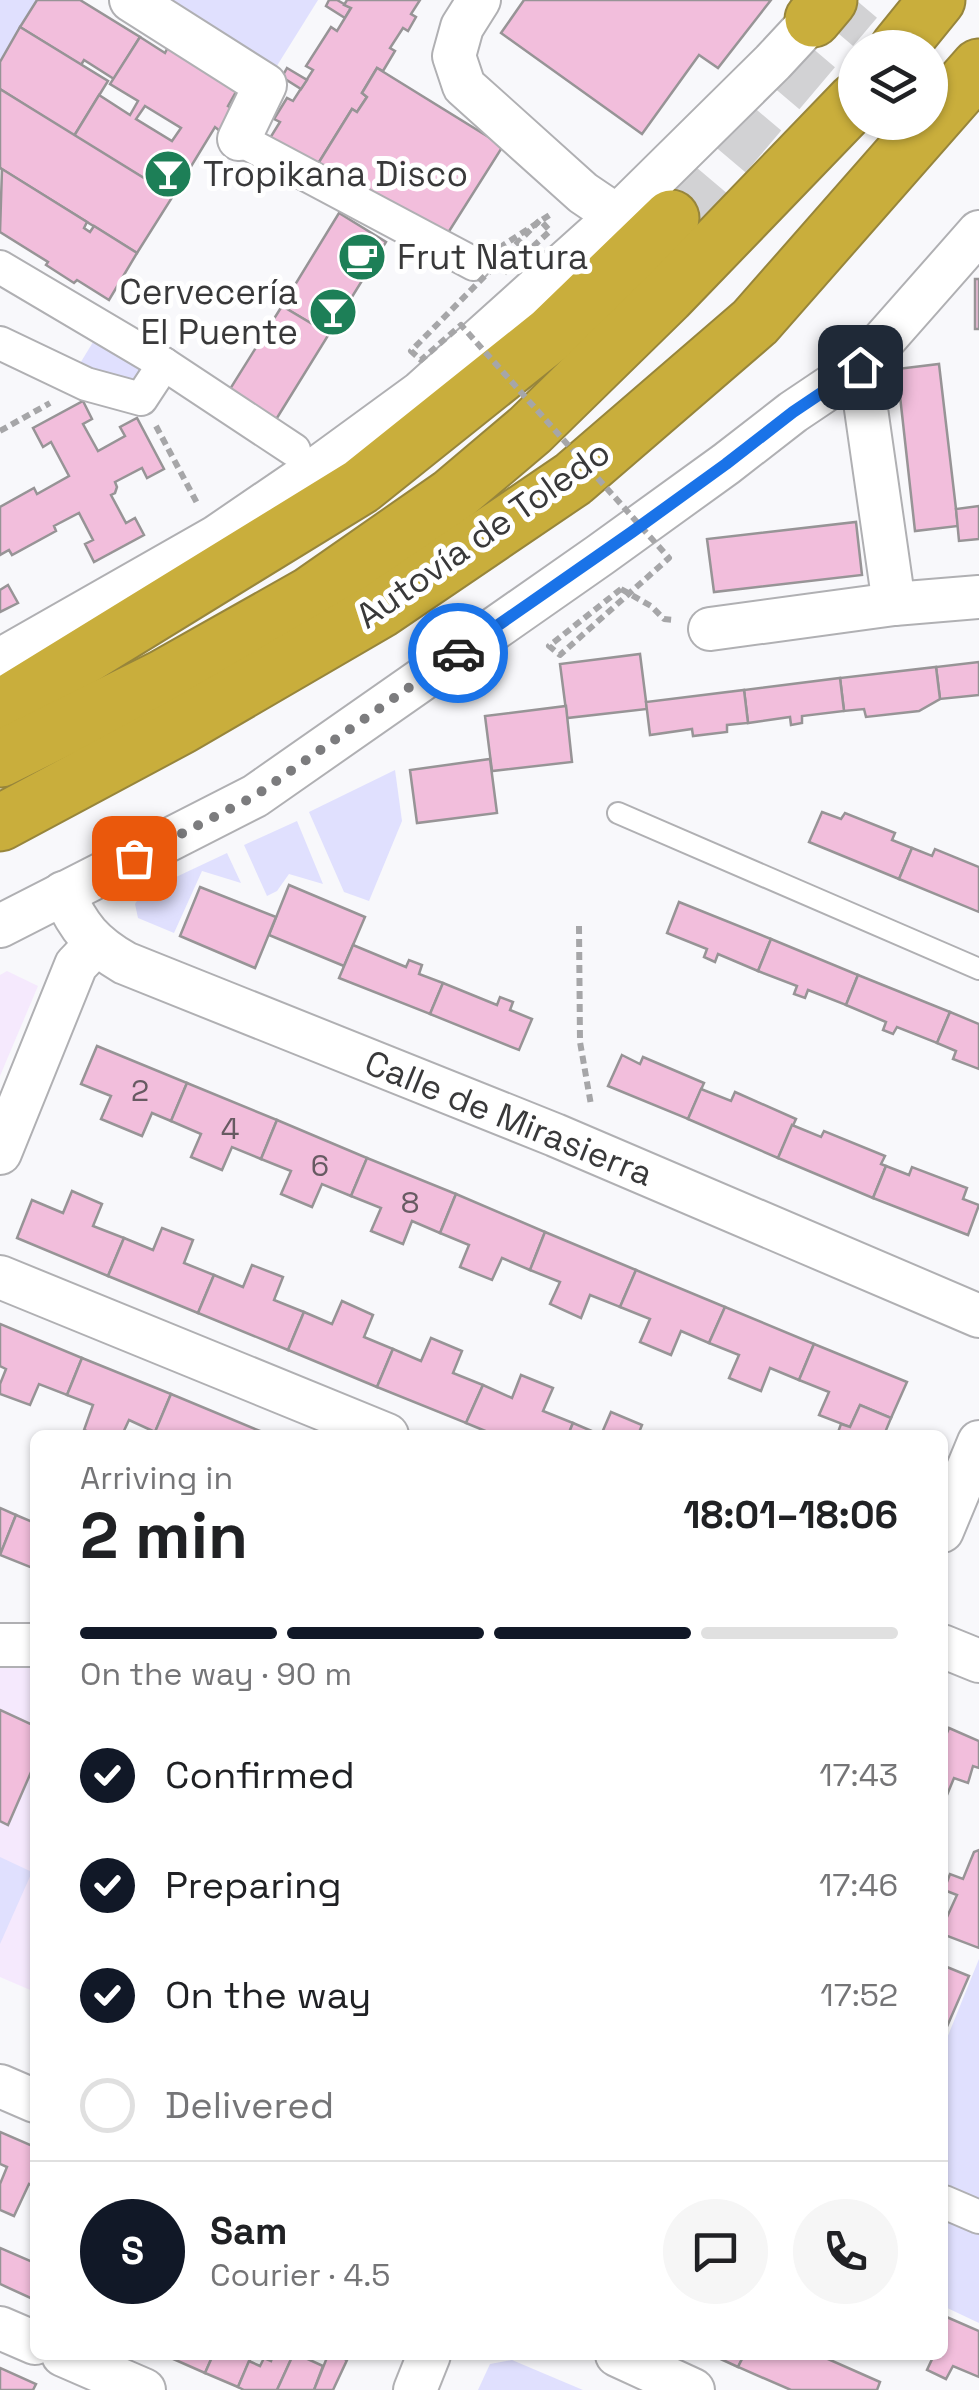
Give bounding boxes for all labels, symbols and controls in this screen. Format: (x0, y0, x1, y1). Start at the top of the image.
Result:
map controls (838, 30, 948, 140)
button: layers (838, 30, 948, 140)
bar icon: Tropikana Disco (142, 148, 194, 200)
place label: Tropikana Disco (203, 152, 468, 196)
cafe icon: Frut Natura (336, 231, 388, 283)
place label: Frut Natura (397, 235, 588, 279)
place label: Cervecería El Puente (119, 270, 298, 354)
bar icon: Cervecería El Puente (307, 286, 359, 338)
pin (818, 325, 903, 410)
icon: home (833, 340, 888, 395)
street label: Autovía de Toledo (348, 430, 618, 638)
courier (408, 603, 508, 703)
icon: car (431, 626, 486, 681)
pin (92, 816, 177, 901)
icon: bag (107, 831, 162, 886)
street label: Calle de Mirasierra (359, 1040, 659, 1196)
house number: 2 (131, 1071, 149, 1110)
house number: 4 (221, 1109, 239, 1148)
house number: 6 (311, 1146, 329, 1185)
house number: 8 (401, 1183, 419, 1222)
text: Arriving in (80, 1458, 233, 1498)
text: 18:01–18:06 (683, 1491, 898, 1539)
text: 2 min (80, 1494, 248, 1577)
text: On the way · 90 m (80, 1654, 352, 1694)
icon: check (80, 1748, 135, 1803)
text: Confirmed (165, 1751, 355, 1799)
text: 17:43 (819, 1755, 898, 1795)
icon: check (80, 1858, 135, 1913)
text: Preparing (165, 1861, 342, 1909)
text: 17:46 (819, 1865, 898, 1905)
icon: check (80, 1968, 135, 2023)
text: On the way (165, 1971, 371, 2019)
text: 17:52 (820, 1975, 898, 2015)
text: Delivered (165, 2081, 334, 2129)
button: chat (663, 2199, 768, 2304)
button: phone (793, 2199, 898, 2304)
text: Sam (210, 2207, 287, 2255)
text: S (121, 2227, 144, 2275)
text: Courier · 4.5 (210, 2255, 391, 2295)

